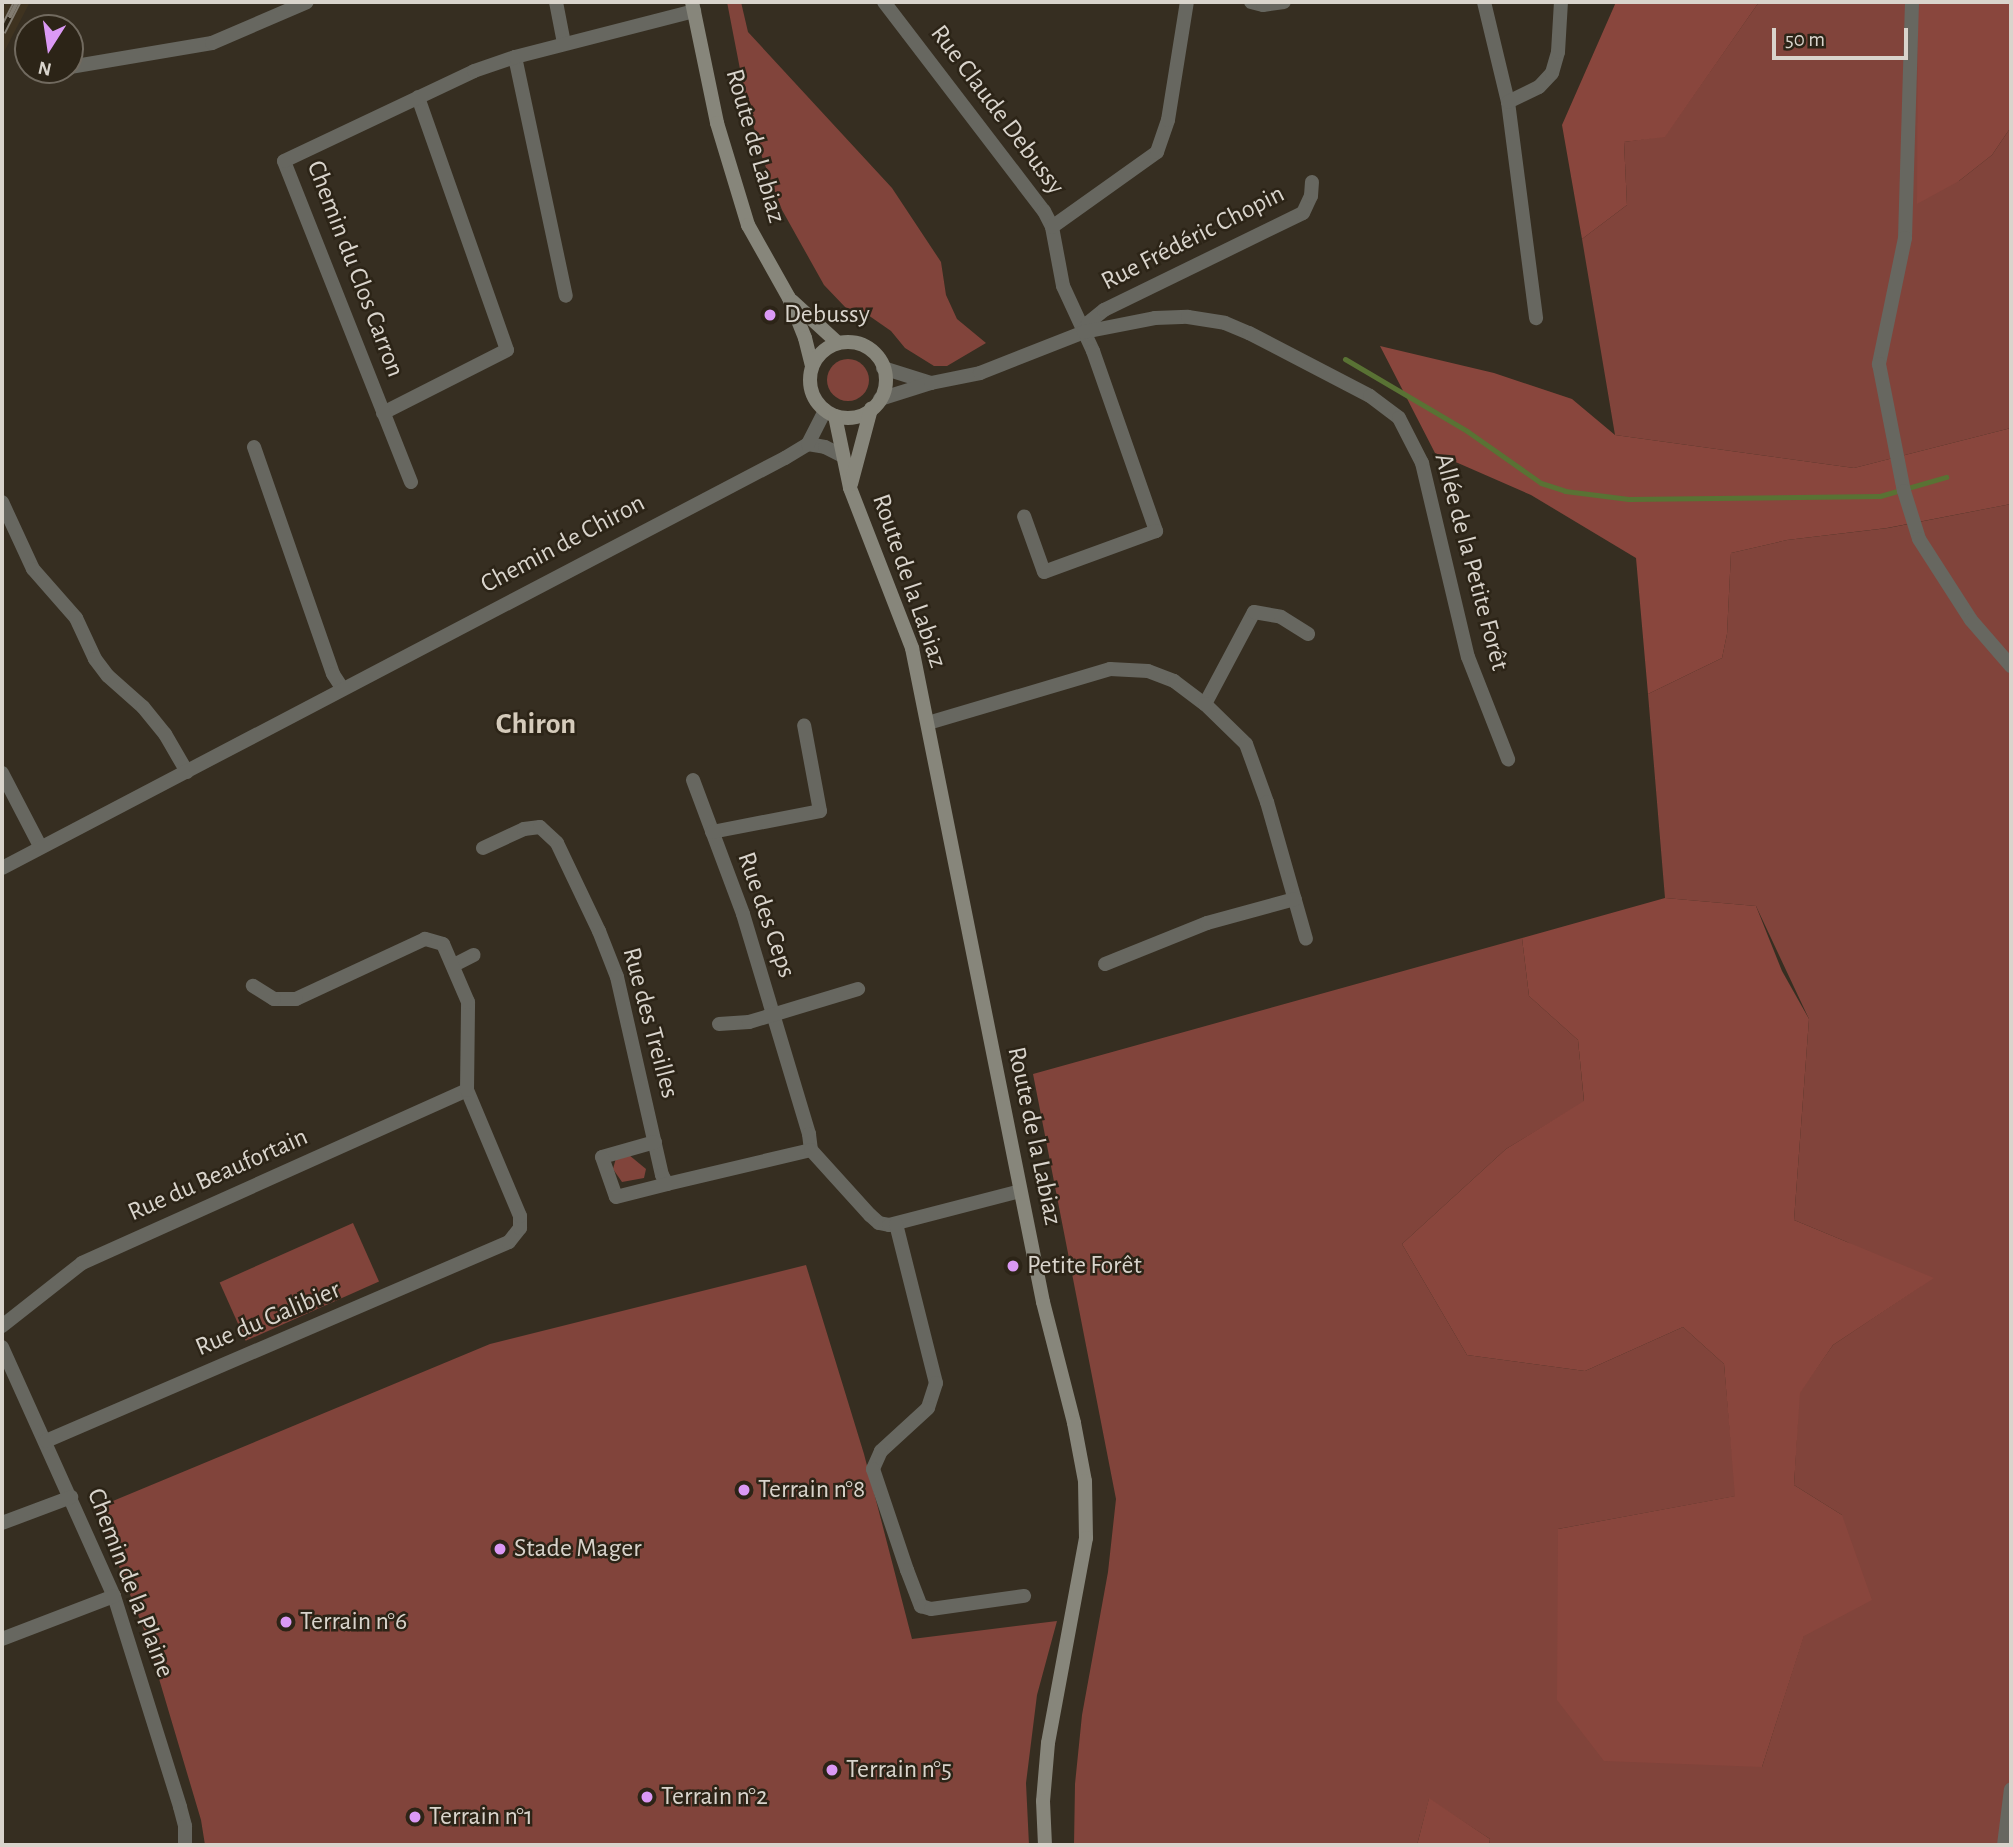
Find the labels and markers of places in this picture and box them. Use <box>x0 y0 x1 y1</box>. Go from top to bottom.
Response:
place label: Debussy <box>784 299 870 331</box>
marker: Debussy <box>762 307 778 323</box>
place label: Petite Forêt <box>1027 1250 1142 1282</box>
marker: Petite Forêt <box>1005 1258 1021 1274</box>
place label: Terrain n°8 <box>758 1474 865 1506</box>
marker: Terrain n°8 <box>736 1482 752 1498</box>
place label: Stade Mager <box>514 1533 642 1565</box>
marker: Stade Mager <box>492 1541 508 1557</box>
place label: Terrain n°6 <box>300 1606 407 1638</box>
marker: Terrain n°6 <box>278 1614 294 1630</box>
place label: Terrain n°5 <box>846 1754 952 1786</box>
marker: Terrain n°5 <box>824 1762 840 1778</box>
place label: Terrain n°2 <box>661 1781 768 1813</box>
marker: Terrain n°2 <box>639 1789 655 1805</box>
place label: Terrain n°1 <box>429 1801 533 1833</box>
marker: Terrain n°1 <box>407 1809 423 1825</box>

